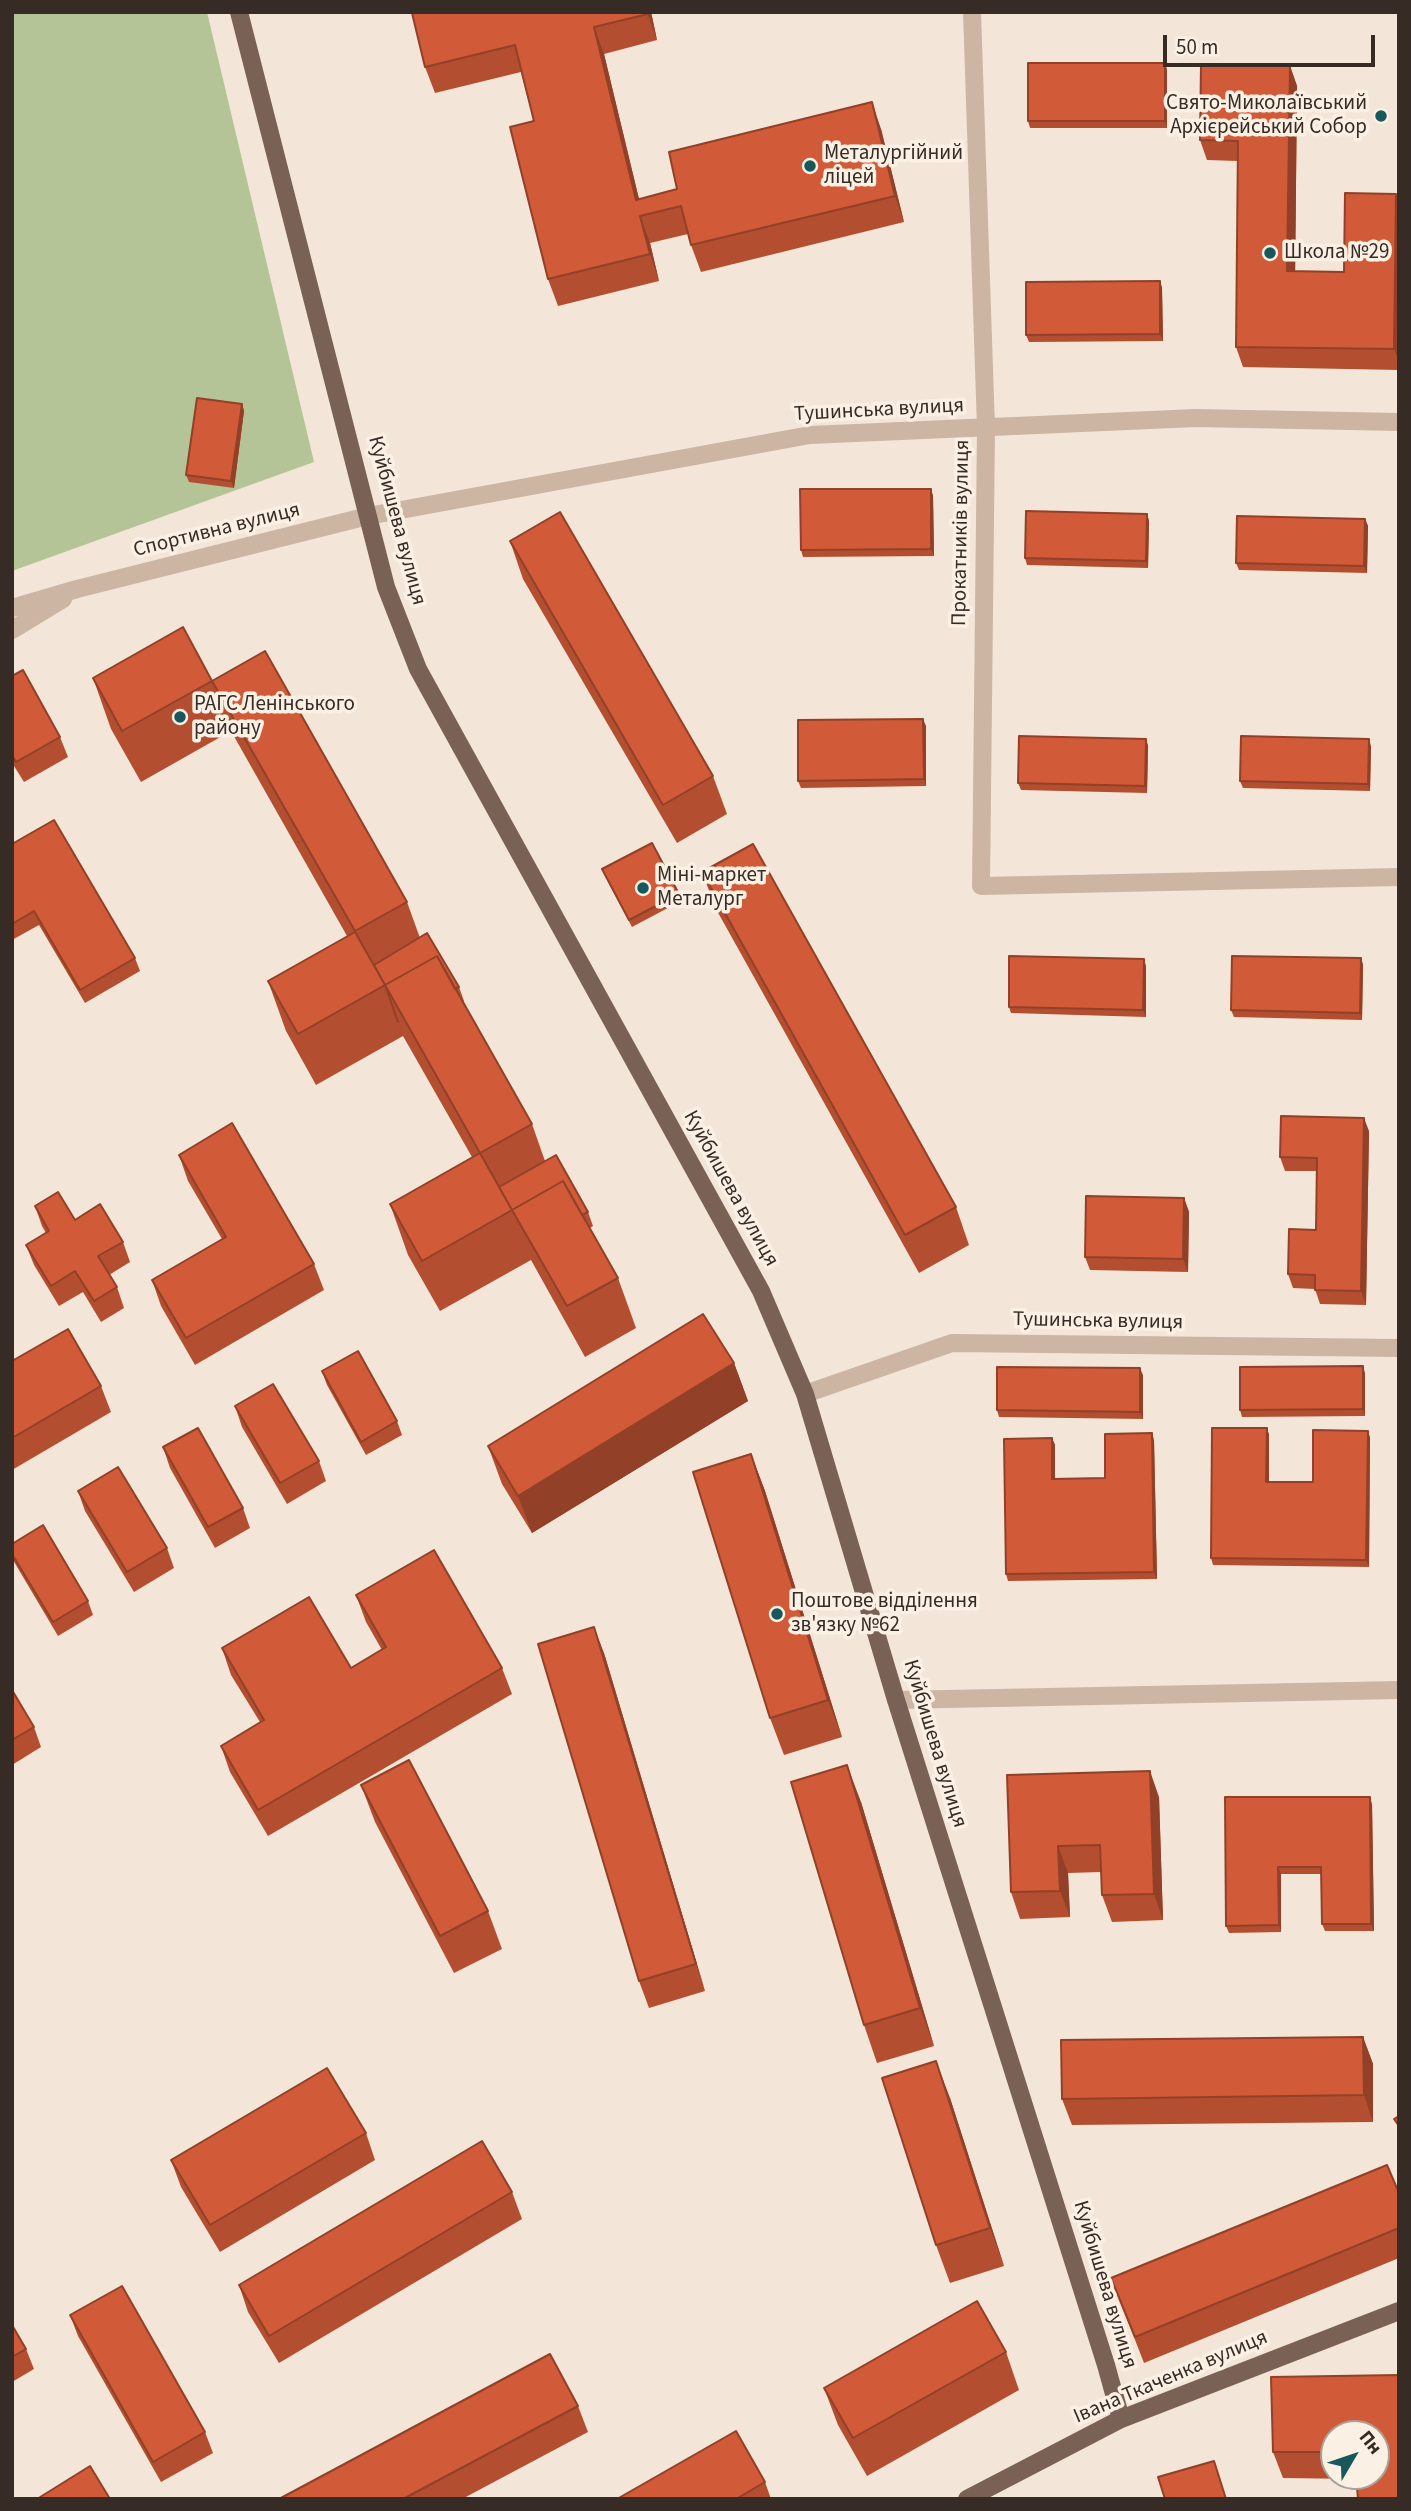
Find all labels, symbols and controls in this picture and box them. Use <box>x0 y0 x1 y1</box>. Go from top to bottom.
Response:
scale bar <box>1166 21 1378 65</box>
text: 50 m <box>1176 32 1218 62</box>
place label: Свято-Миколаївський Архієрейський Собор <box>1166 91 1367 141</box>
marker: Свято-Миколаївський Архієрейський Собор <box>1373 108 1389 124</box>
place label: Металургійний ліцей <box>824 141 963 191</box>
marker: Металургійний ліцей <box>802 158 818 174</box>
place label: Школа №29 <box>1284 240 1389 266</box>
marker: Школа №29 <box>1262 245 1278 261</box>
street label: Тушинська вулиця <box>793 394 965 428</box>
street label: Куйбишева вулиця <box>361 434 431 608</box>
street label: Прокатників вулиця <box>948 439 976 627</box>
street label: Спортивна вулиця <box>131 498 303 564</box>
place label: РАГС Ленінського району <box>194 692 355 742</box>
marker: РАГС Ленінського району <box>172 709 188 725</box>
place label: Міні-маркет Металург <box>657 863 766 913</box>
marker: Міні-маркет Металург <box>635 880 651 896</box>
street label: Куйбишева вулиця <box>677 1107 783 1271</box>
street label: Тушинська вулиця <box>1013 1308 1183 1336</box>
place label: Поштове відділення зв'язку №62 <box>791 1589 978 1639</box>
marker: Поштове відділення зв'язку №62 <box>769 1606 785 1622</box>
street label: Куйбишева вулиця <box>896 1657 972 1831</box>
street label: Куйбишева вулиця <box>1066 2198 1142 2372</box>
street label: Івана Ткаченка вулиця <box>1070 2326 1272 2430</box>
north arrow <box>1320 2420 1390 2490</box>
text: Пн <box>1352 2425 1388 2460</box>

